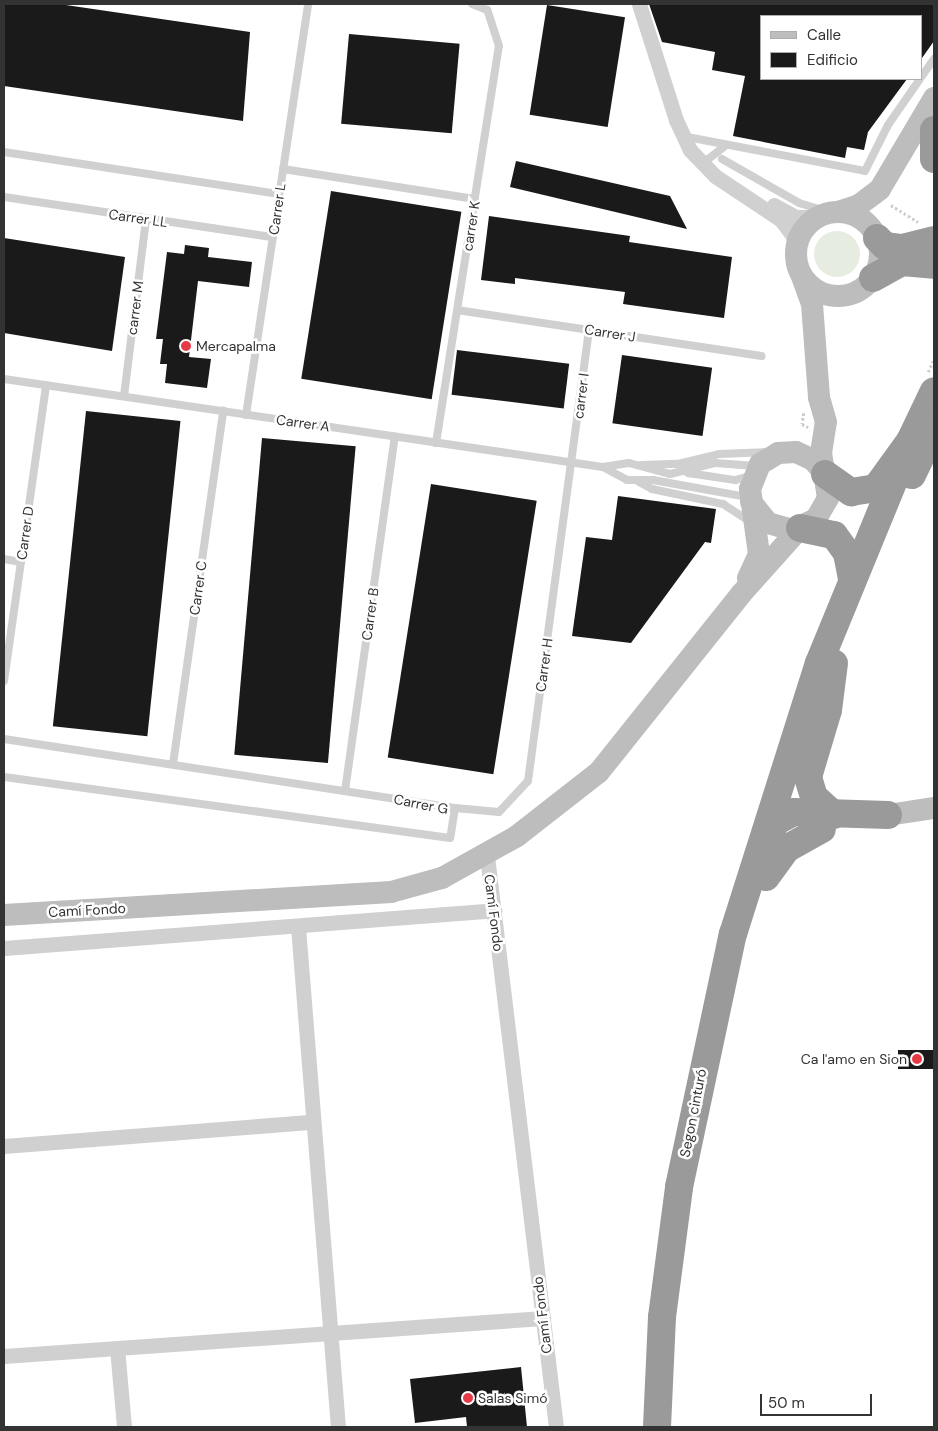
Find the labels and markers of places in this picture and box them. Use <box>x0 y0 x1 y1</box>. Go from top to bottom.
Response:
place label: Mercapalma <box>196 338 276 354</box>
marker: Mercapalma <box>180 340 192 352</box>
place label: Ca l'amo en Sion <box>801 1051 907 1067</box>
marker: Ca l'amo en Sion <box>911 1053 923 1065</box>
place label: Salas Simó <box>478 1390 547 1406</box>
marker: Salas Simó <box>462 1392 474 1404</box>

